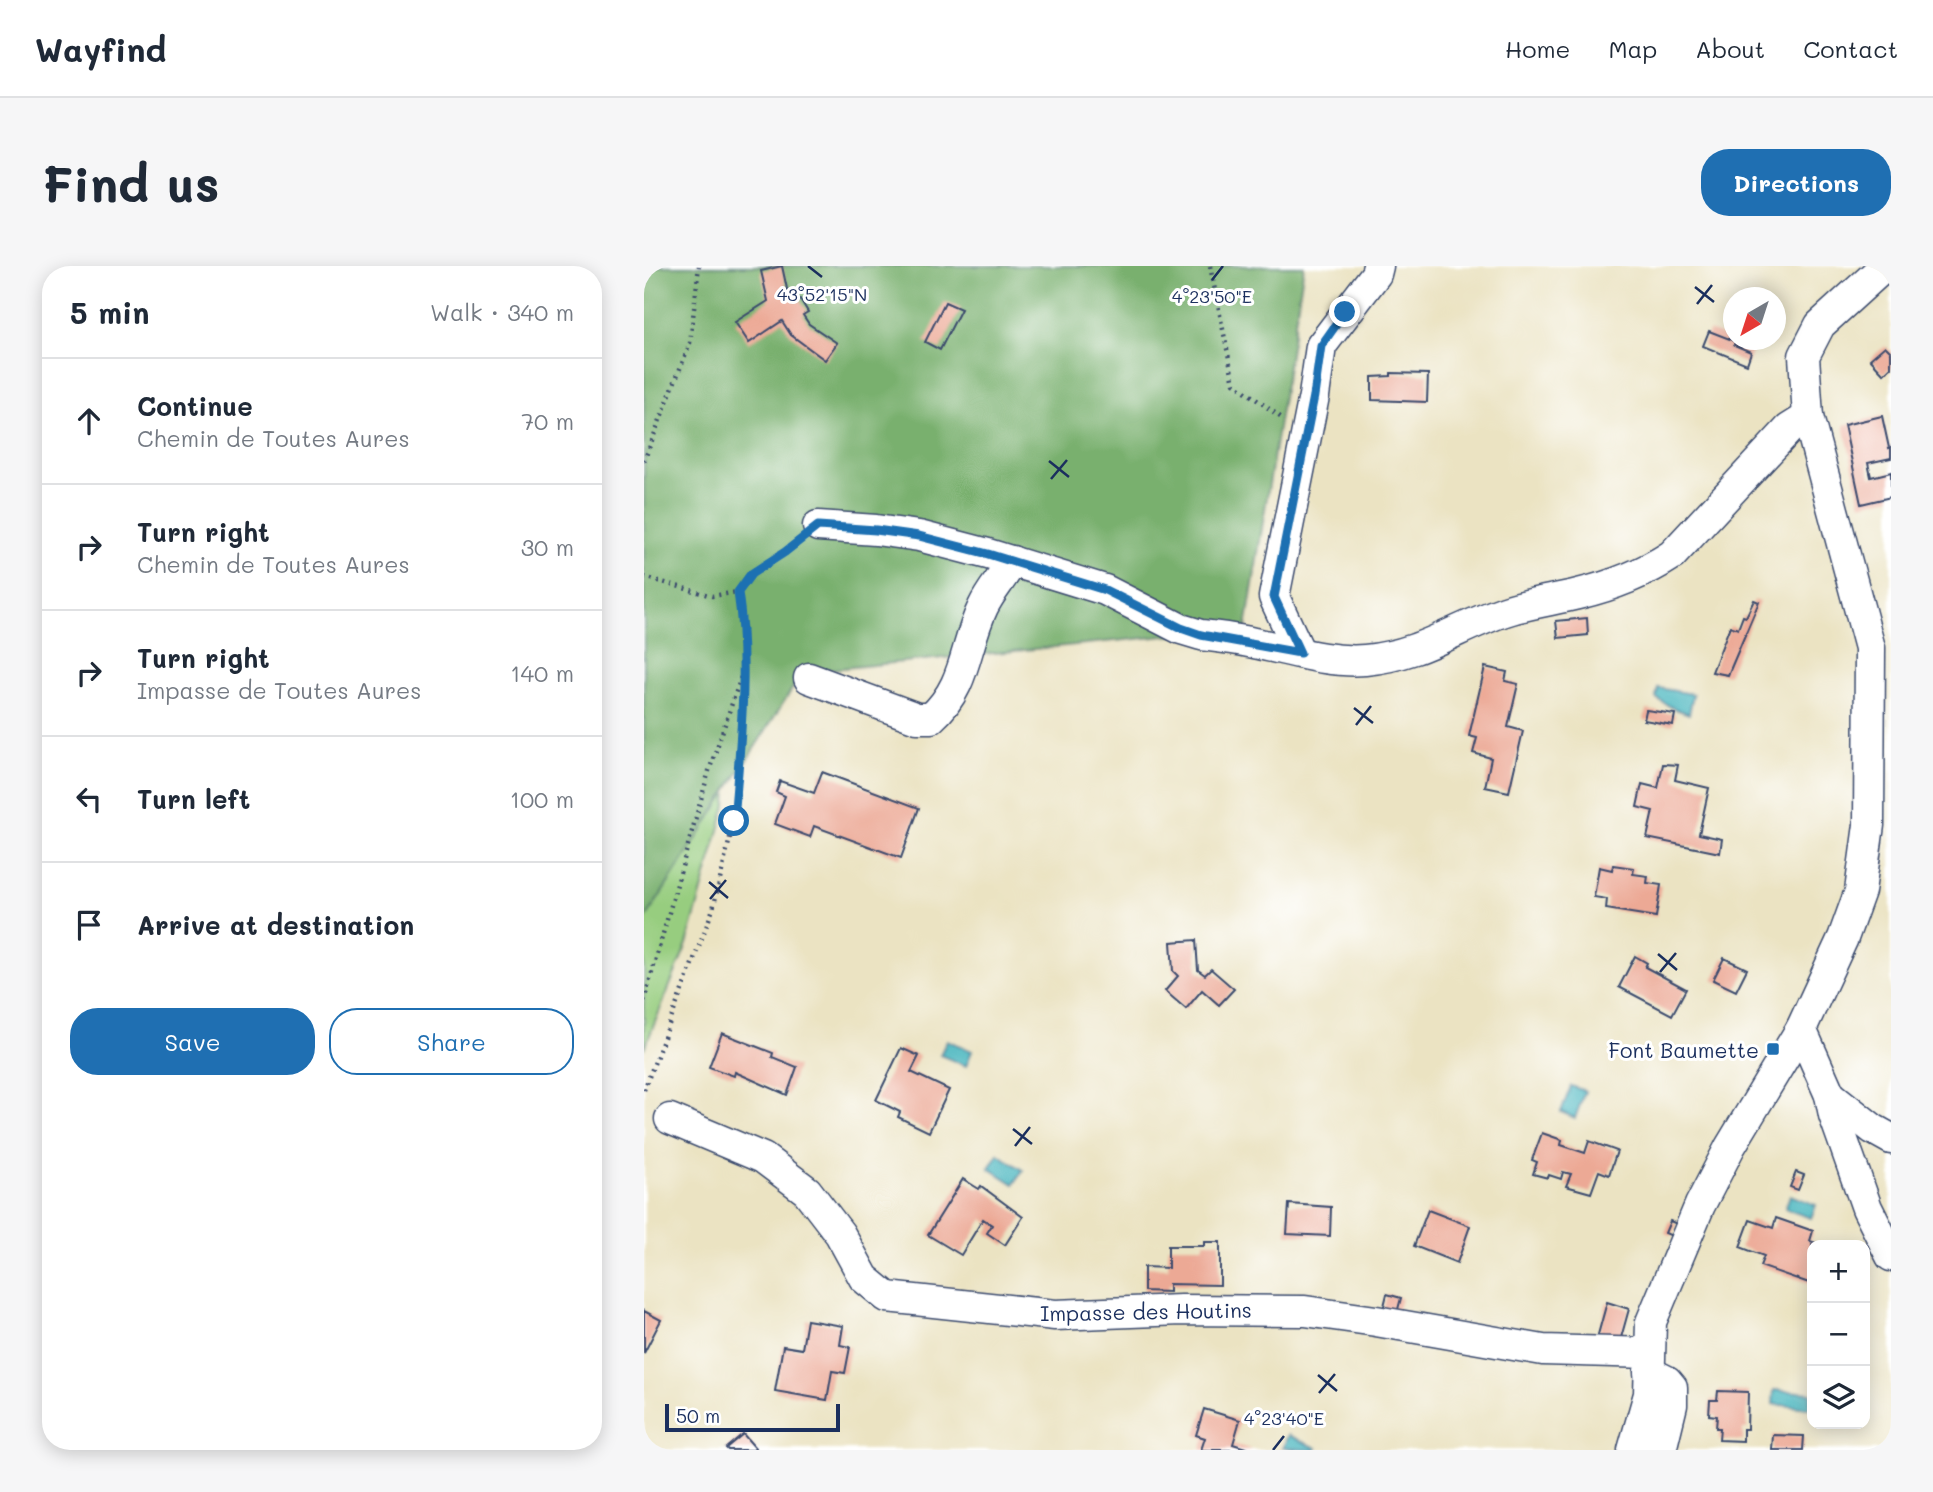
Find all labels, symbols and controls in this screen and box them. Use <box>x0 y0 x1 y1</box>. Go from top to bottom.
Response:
text: Wayfind <box>35 27 166 70</box>
text: Home <box>1505 33 1570 64</box>
text: Map <box>1608 33 1657 64</box>
text: About <box>1695 33 1765 64</box>
text: Contact <box>1803 33 1898 64</box>
button: Directions <box>1701 149 1891 216</box>
text: Find us <box>42 151 220 214</box>
text: 43°52'15"N <box>777 282 867 306</box>
text: 4°23'50"E <box>1172 284 1252 308</box>
north arrow <box>1723 287 1786 350</box>
text: 5 min <box>70 292 150 332</box>
route end <box>1329 296 1360 327</box>
text: Walk · 340 m <box>430 297 574 327</box>
text: Continue <box>137 389 253 423</box>
icon: ahead <box>70 402 108 440</box>
text: 70 m <box>521 406 574 436</box>
text: Chemin de Toutes Aures <box>137 423 410 453</box>
text: Turn right <box>137 515 270 549</box>
icon: right <box>70 528 108 566</box>
text: 30 m <box>521 532 574 562</box>
text: Chemin de Toutes Aures <box>137 549 410 579</box>
text: Turn right <box>137 641 270 675</box>
icon: right <box>70 654 108 692</box>
text: 140 m <box>510 658 574 688</box>
text: Impasse de Toutes Aures <box>137 675 421 705</box>
icon: left <box>70 780 108 818</box>
text: Turn left <box>137 782 250 816</box>
text: 100 m <box>510 784 574 814</box>
route start <box>718 805 749 836</box>
icon: arrive <box>70 906 108 944</box>
text: Arrive at destination <box>137 908 414 942</box>
button: Save <box>70 1008 315 1075</box>
button: Share <box>329 1008 574 1075</box>
place label: Font Baumette <box>1608 1036 1759 1063</box>
marker: Font Baumette <box>1765 1041 1781 1057</box>
map controls <box>1807 1240 1870 1429</box>
button: + <box>1807 1240 1870 1303</box>
street label: Impasse des Houtins <box>1040 1296 1252 1326</box>
button: − <box>1807 1303 1870 1366</box>
button: layers <box>1807 1366 1870 1429</box>
scale bar <box>665 1401 840 1433</box>
text: 50 m <box>676 1403 720 1428</box>
text: 4°23'40"E <box>1244 1406 1324 1430</box>

